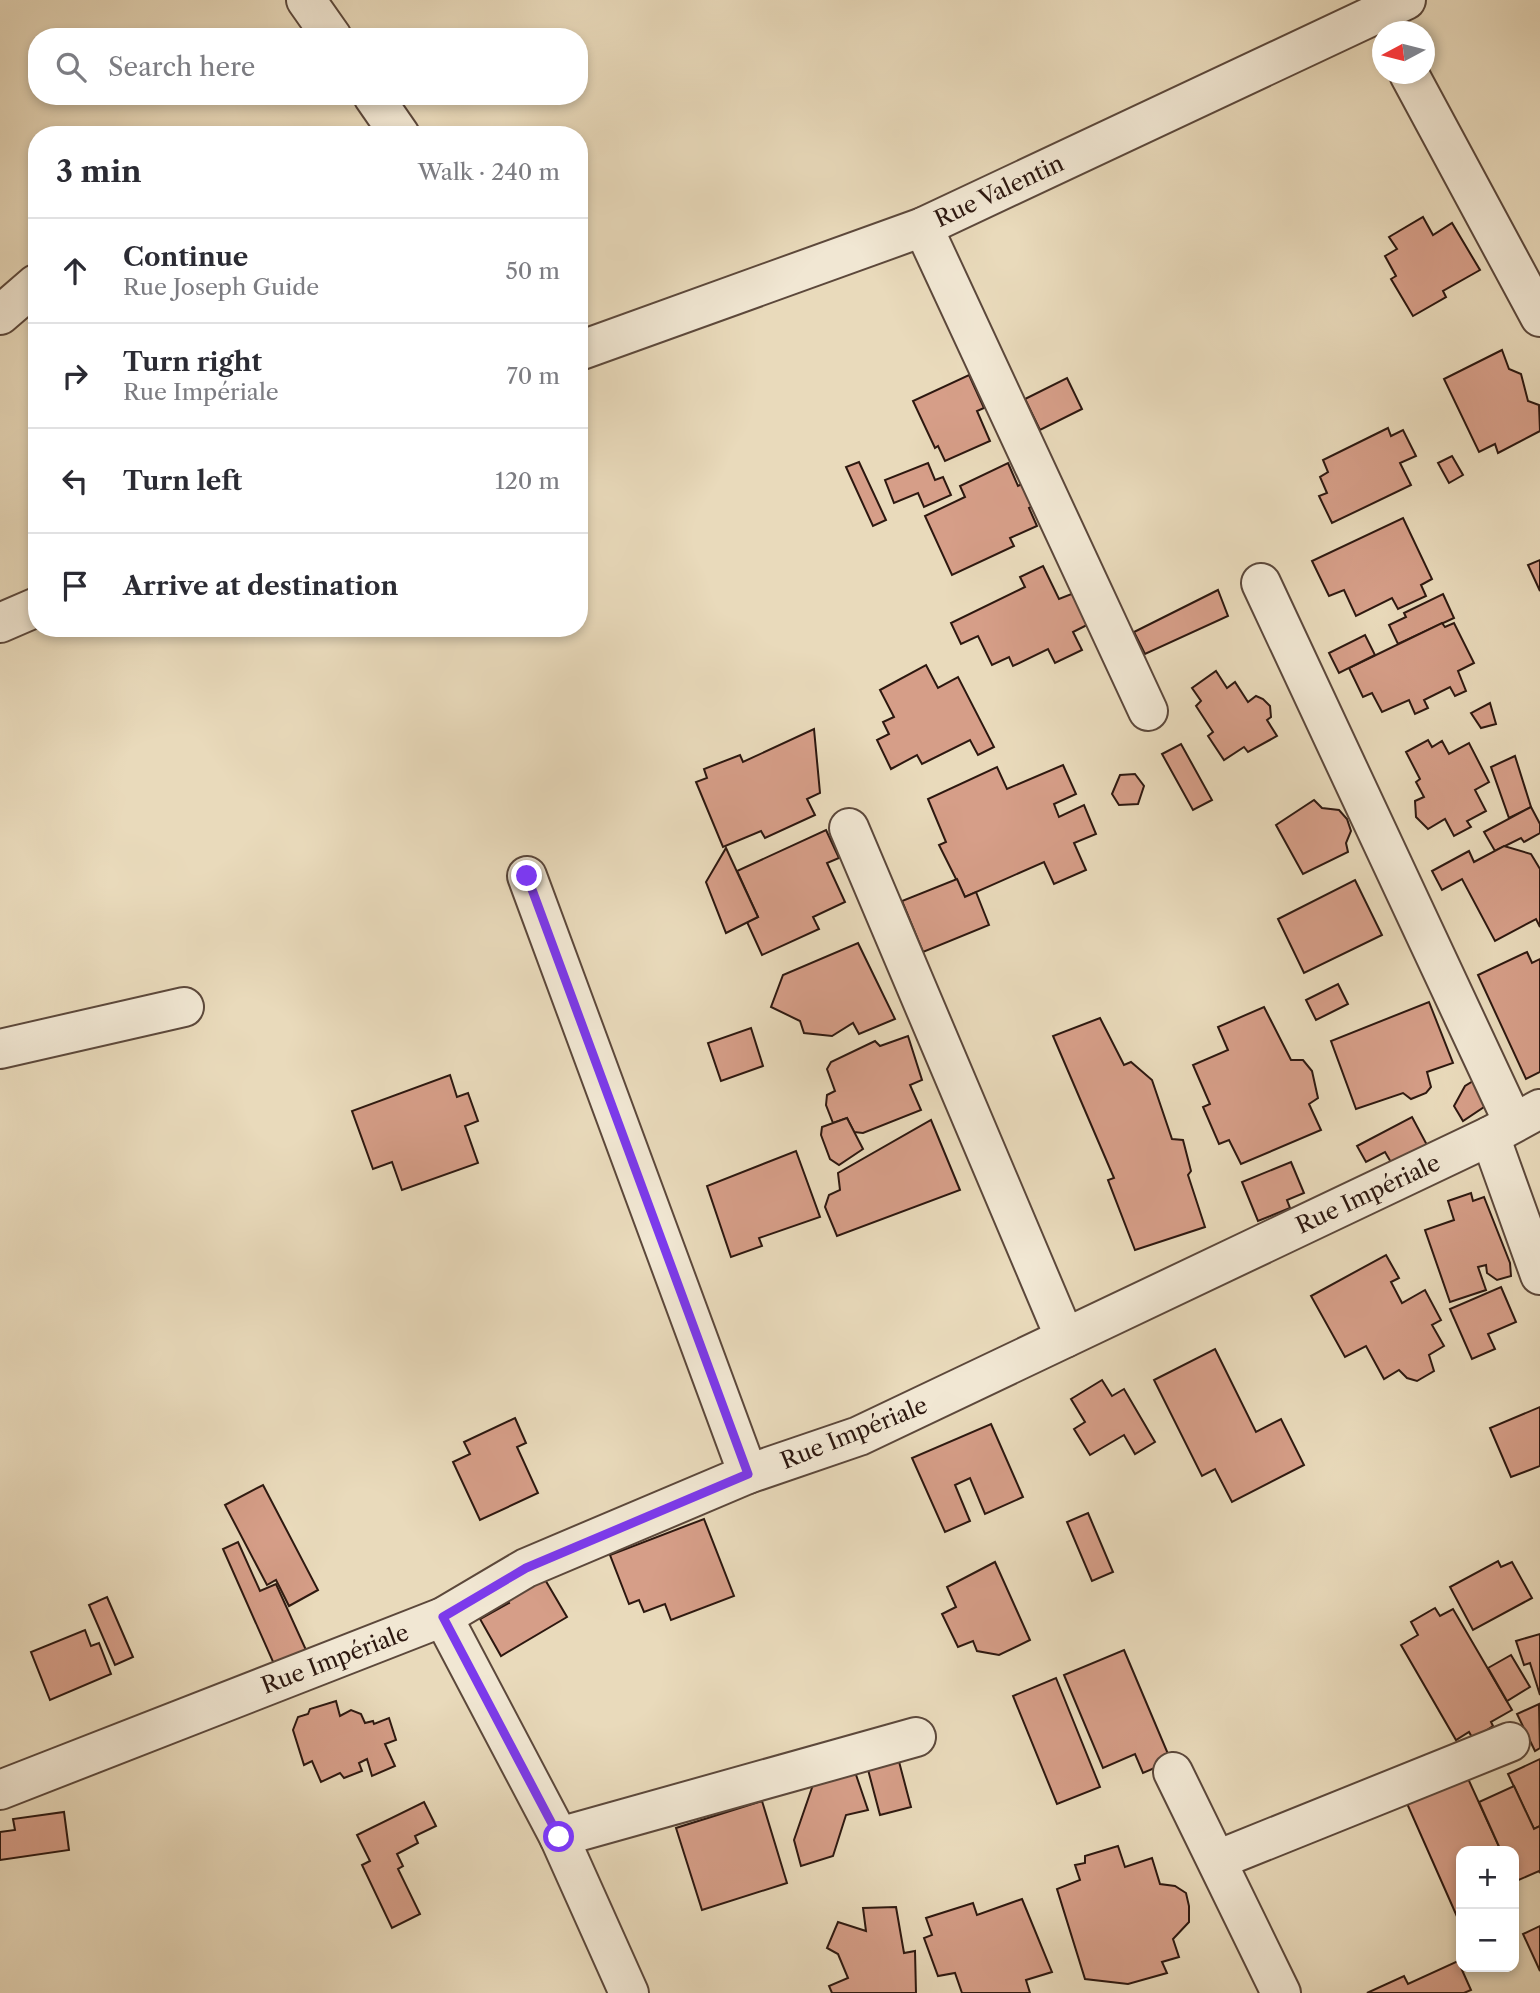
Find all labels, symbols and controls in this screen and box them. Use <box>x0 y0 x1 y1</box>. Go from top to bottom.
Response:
north arrow <box>1372 21 1435 84</box>
search box <box>28 28 588 105</box>
icon: search <box>52 48 90 86</box>
text: Search here <box>108 51 255 83</box>
street label: Rue Valentin <box>930 149 1068 233</box>
text: 3 min <box>56 153 142 190</box>
text: Walk · 240 m <box>418 158 560 186</box>
text: Continue <box>123 241 248 273</box>
icon: ahead <box>56 252 94 290</box>
text: 50 m <box>505 257 560 285</box>
text: Rue Joseph Guide <box>123 273 319 301</box>
text: Turn right <box>123 346 262 378</box>
icon: right <box>56 357 94 395</box>
text: 70 m <box>507 362 560 390</box>
text: Rue Impériale <box>123 378 279 406</box>
icon: left <box>56 462 94 500</box>
text: Turn left <box>123 465 242 497</box>
text: 120 m <box>495 467 560 495</box>
icon: arrive <box>56 567 94 605</box>
text: Arrive at destination <box>123 570 398 602</box>
route end <box>511 860 542 891</box>
street label: Rue Impériale <box>1292 1148 1444 1240</box>
street label: Rue Impériale <box>777 1391 931 1475</box>
street label: Rue Impériale <box>257 1618 413 1700</box>
route start <box>543 1821 574 1852</box>
map controls <box>1456 1846 1519 1972</box>
button: + <box>1456 1846 1519 1909</box>
button: − <box>1456 1909 1519 1972</box>

